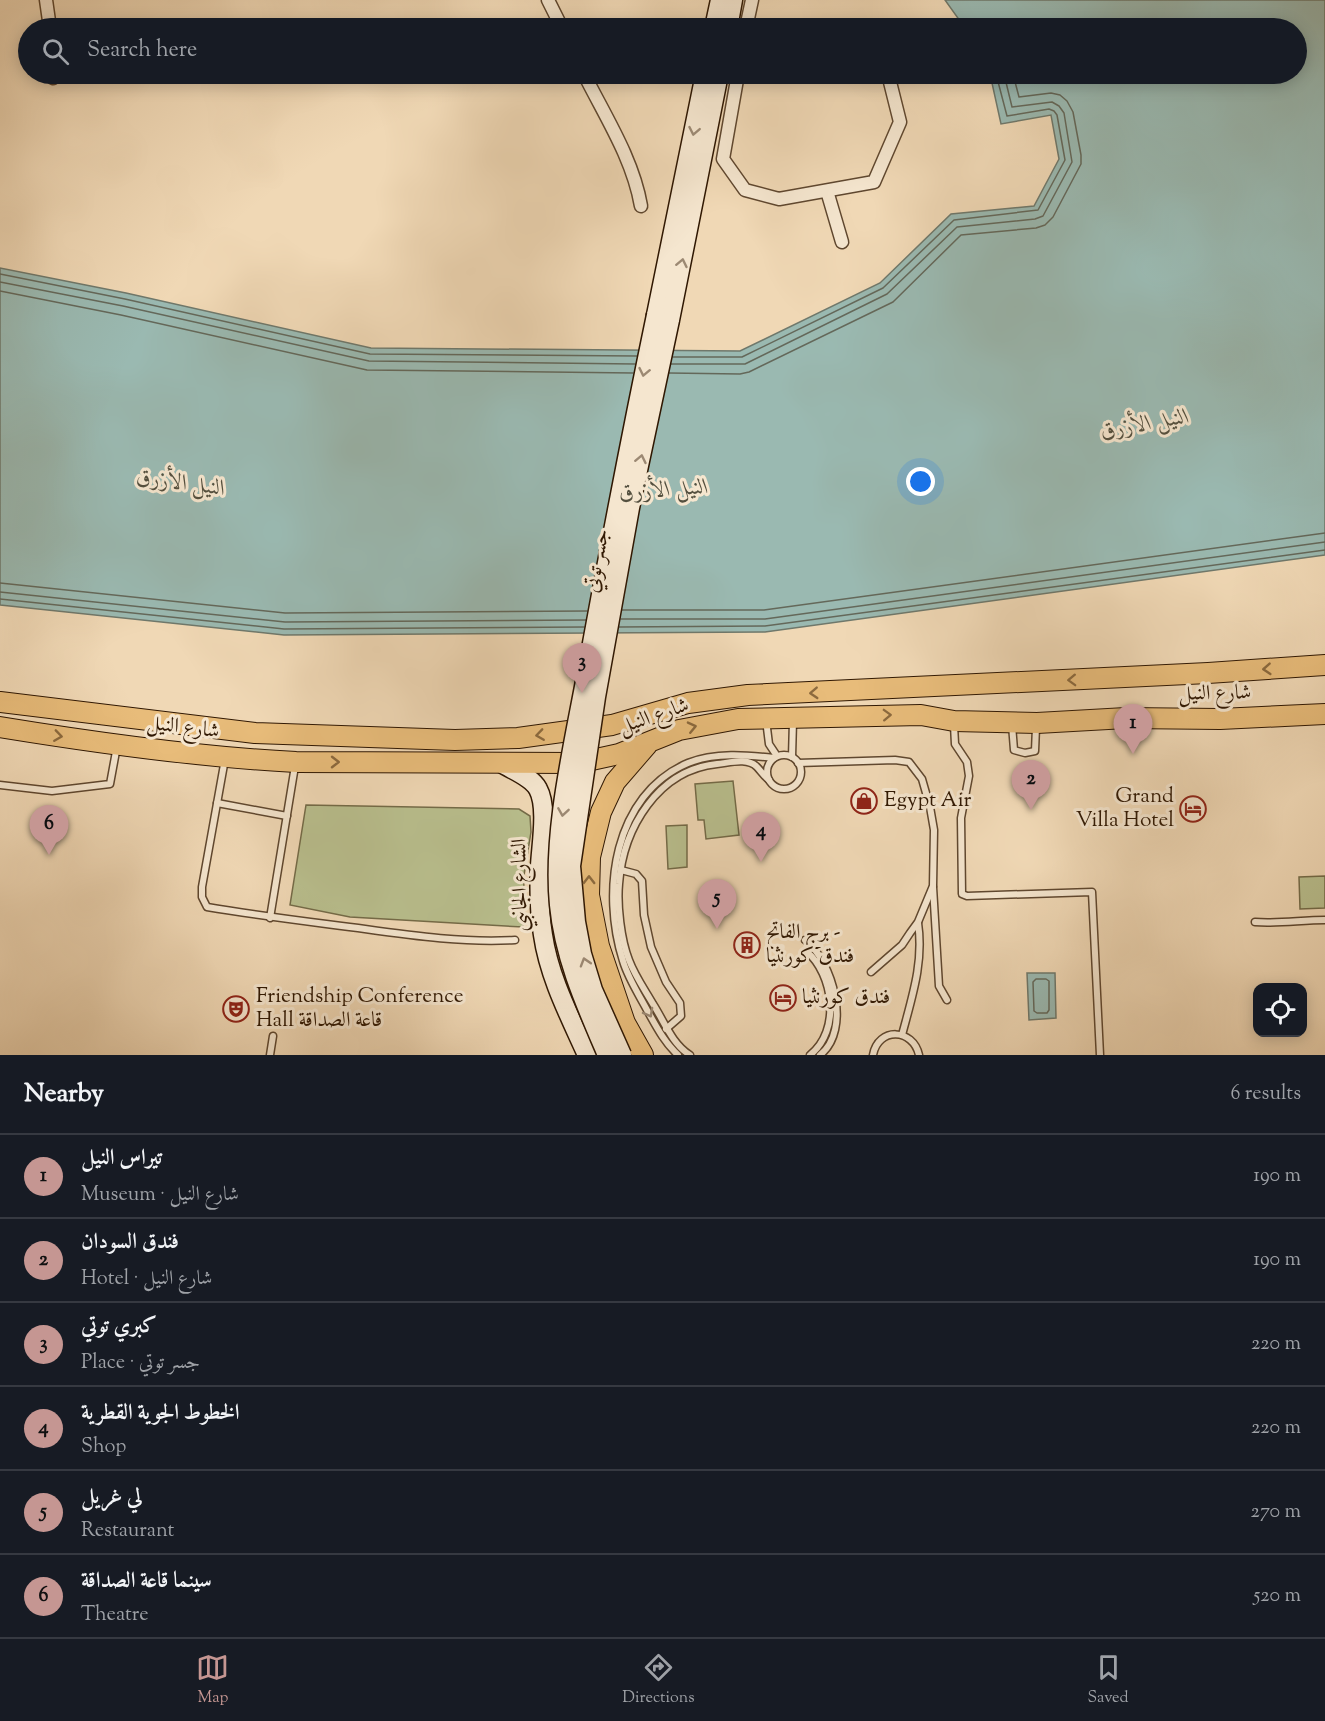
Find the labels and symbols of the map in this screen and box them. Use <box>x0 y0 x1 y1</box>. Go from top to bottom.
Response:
one-way arrow <box>688 126 701 136</box>
one-way arrow <box>675 258 688 268</box>
one-way arrow <box>638 367 651 377</box>
water label: النيل الأزرق <box>1098 399 1192 449</box>
one-way arrow <box>634 454 647 464</box>
water label: النيل الأزرق <box>134 460 228 506</box>
your location <box>906 467 935 496</box>
water label: النيل الأزرق <box>618 470 710 510</box>
street label: جسر توتي <box>578 527 618 595</box>
pin: 3 <box>562 644 602 693</box>
one-way arrow <box>1262 662 1271 675</box>
one-way arrow <box>1067 673 1076 686</box>
street label: شارع النيل <box>1178 678 1252 711</box>
one-way arrow <box>810 686 819 699</box>
street label: شارع النيل <box>615 691 694 744</box>
pin: 1 <box>1114 704 1152 754</box>
street label: شارع النيل <box>145 709 221 748</box>
one-way arrow <box>882 709 891 721</box>
one-way arrow <box>687 722 697 735</box>
one-way arrow <box>535 728 544 740</box>
one-way arrow <box>53 729 62 741</box>
one-way arrow <box>331 756 340 768</box>
pin: 2 <box>1012 760 1050 810</box>
place label: Grand Villa Hotel <box>1076 782 1174 836</box>
shop icon: Egypt Air <box>849 786 879 816</box>
place label: Egypt Air <box>884 786 972 816</box>
hotel icon: Grand Villa Hotel <box>1178 794 1208 824</box>
pin: 6 <box>29 806 68 855</box>
one-way arrow <box>557 807 570 817</box>
pin: 4 <box>742 812 780 862</box>
street label: الشارع الجانبي <box>505 838 539 932</box>
one-way arrow <box>583 876 595 885</box>
pin: 5 <box>698 880 736 929</box>
place label: برج الفاتح - فندق كورنثيا <box>766 918 854 972</box>
building icon: برج الفاتح - فندق كورنثيا <box>732 930 762 960</box>
one-way arrow <box>580 957 592 968</box>
place label: Friendship Conference Hall قاعة الصداقة <box>256 982 463 1036</box>
hotel icon: فندق كورنثيا <box>768 983 798 1013</box>
place label: فندق كورنثيا <box>802 983 890 1013</box>
theatre icon: Friendship Conference Hall قاعة الصداقة <box>221 994 251 1024</box>
one-way arrow <box>642 1007 653 1017</box>

